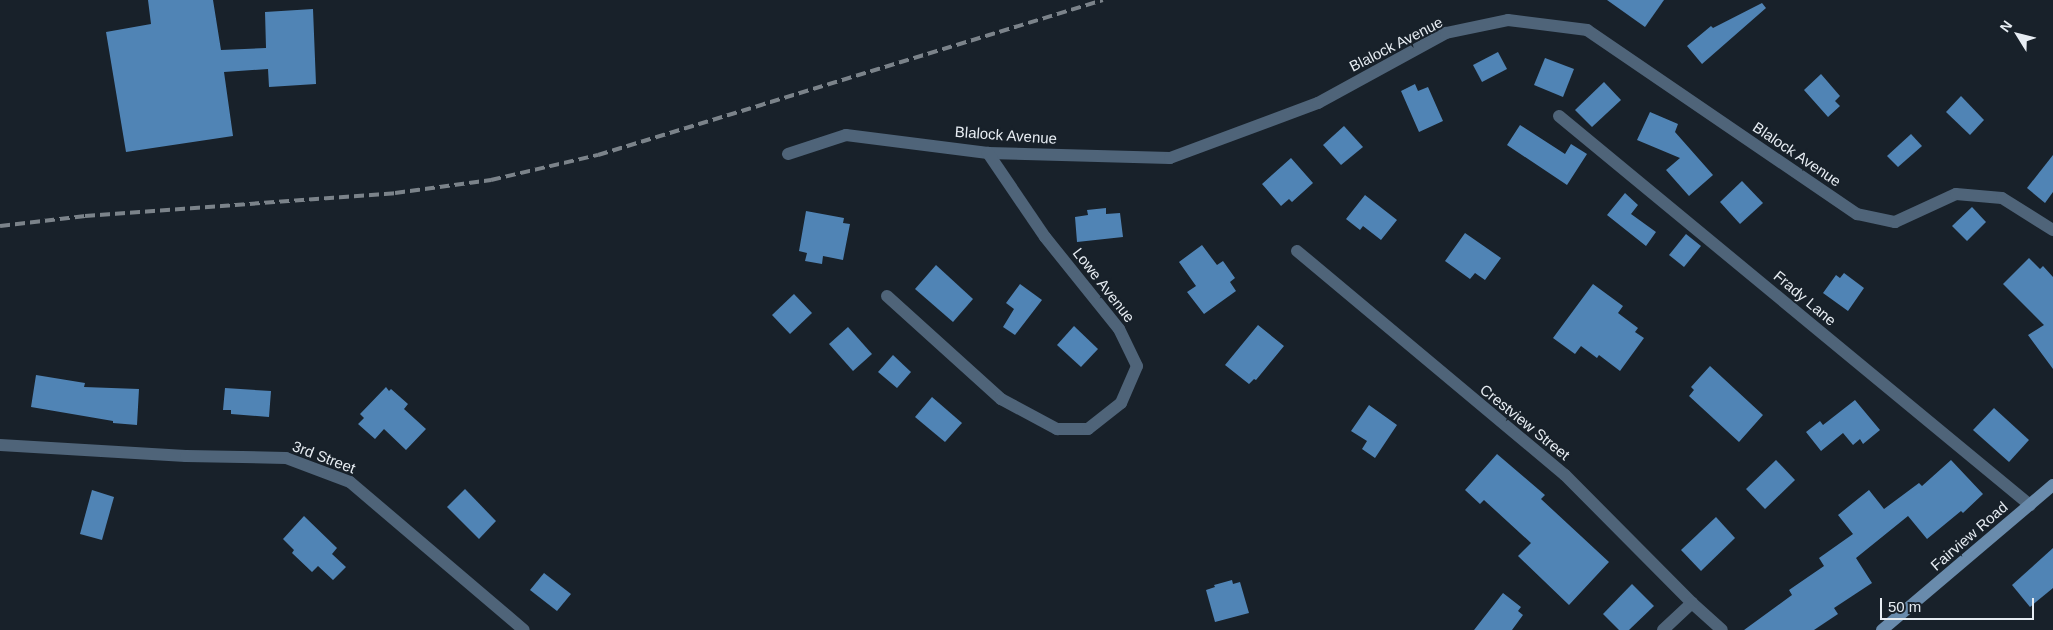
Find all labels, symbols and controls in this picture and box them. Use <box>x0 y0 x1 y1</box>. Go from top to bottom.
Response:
north arrow <box>1993 10 2043 60</box>
street label: Blalock Avenue <box>1346 13 1446 75</box>
text: N <box>1996 17 2015 35</box>
street label: Blalock Avenue <box>1749 118 1845 190</box>
street label: Blalock Avenue <box>954 122 1058 148</box>
street label: Lowe Avenue <box>1069 244 1139 326</box>
street label: Frady Lane <box>1770 267 1840 329</box>
street label: Crestview Street <box>1477 380 1573 464</box>
street label: 3rd Street <box>290 437 358 477</box>
street label: Fairview Road <box>1927 498 2011 574</box>
scale bar <box>1883 588 2037 620</box>
text: 50 m <box>1888 598 1921 615</box>

